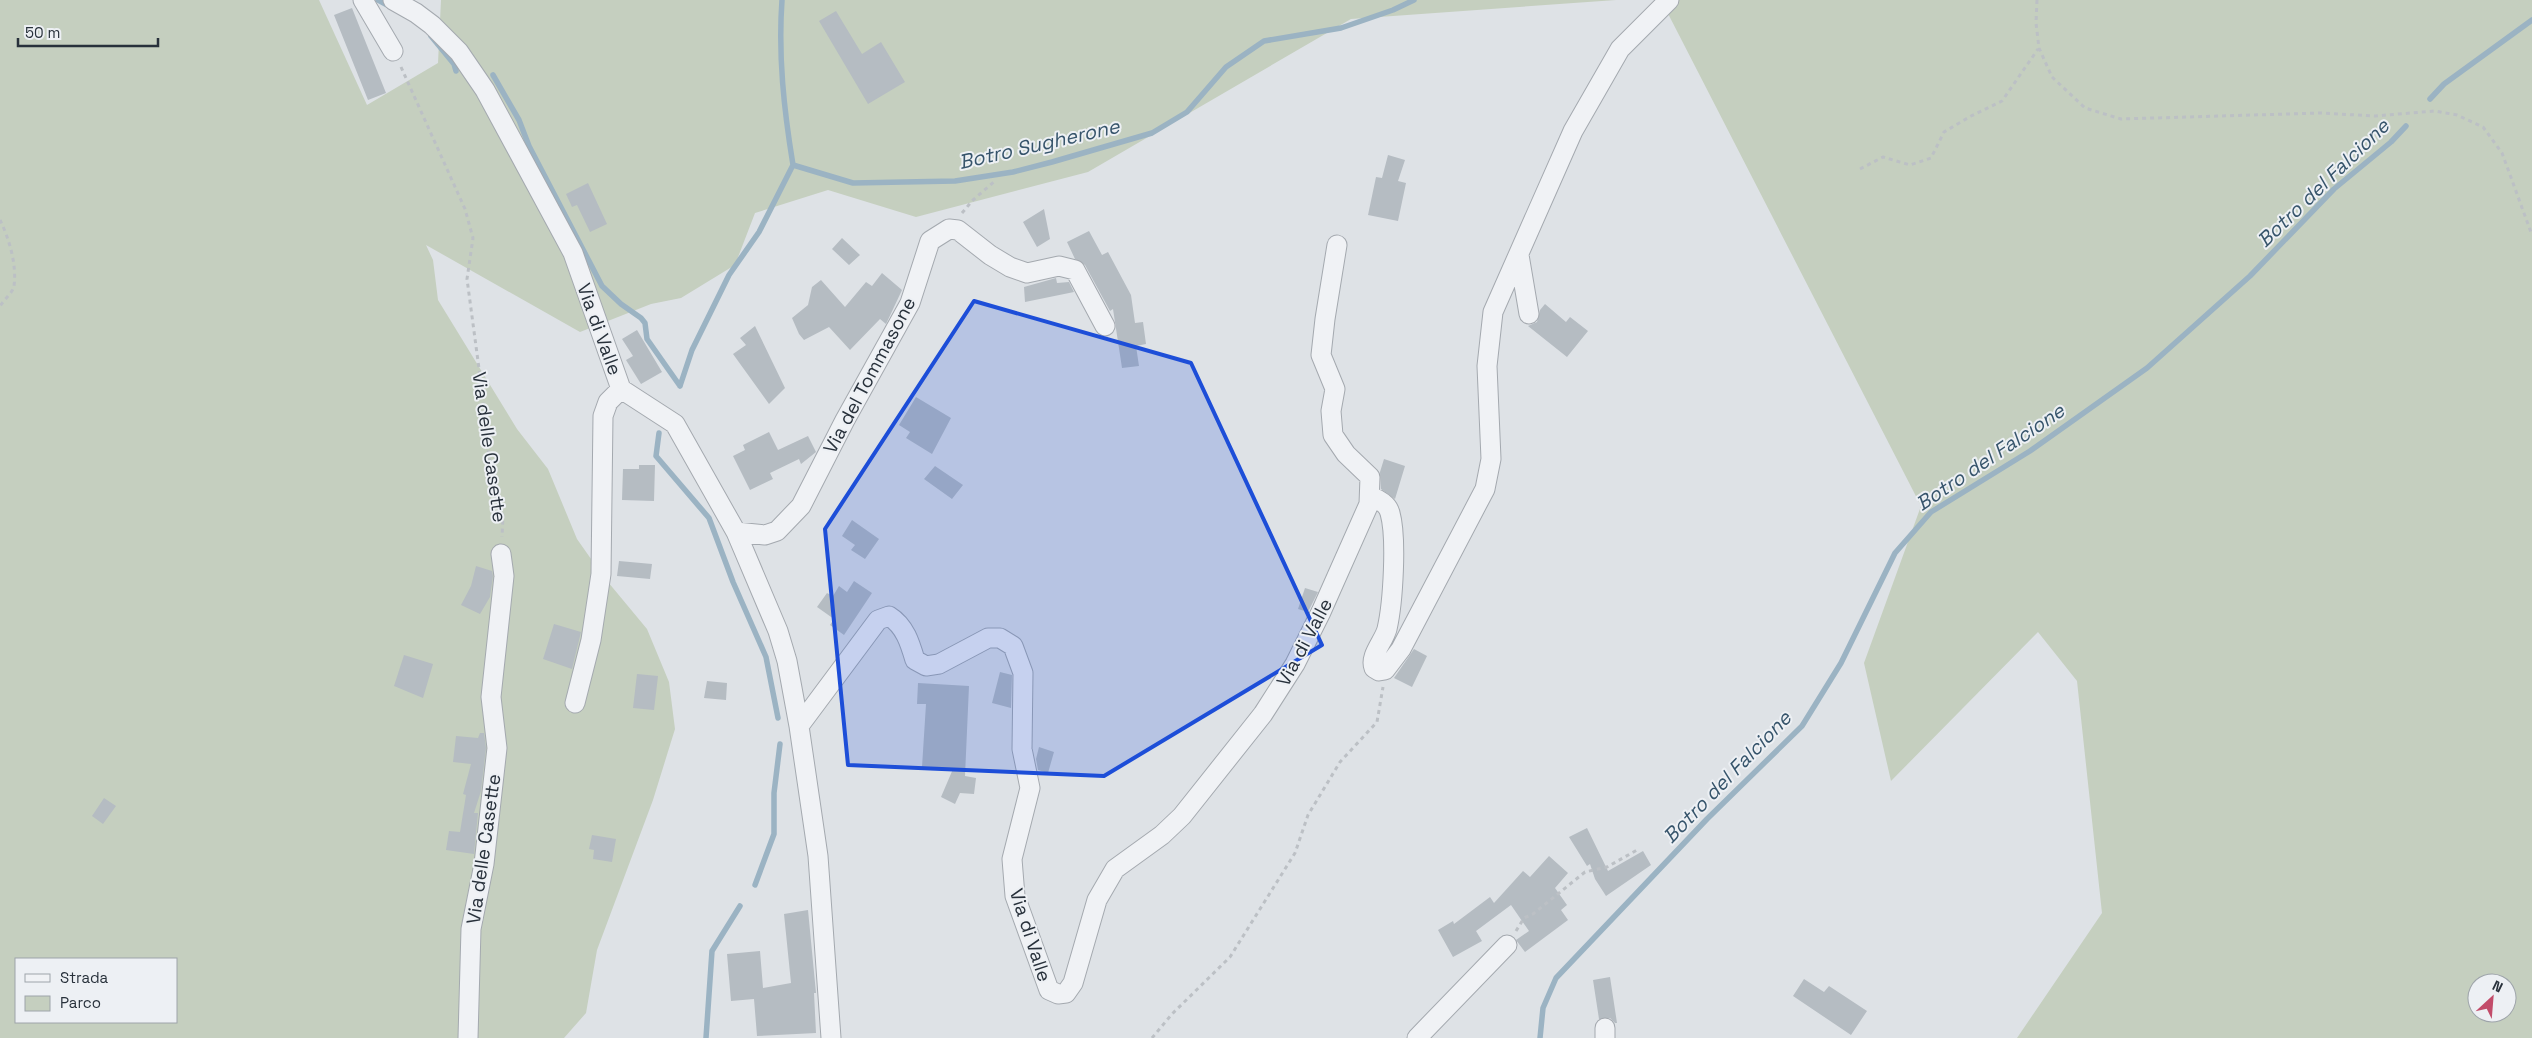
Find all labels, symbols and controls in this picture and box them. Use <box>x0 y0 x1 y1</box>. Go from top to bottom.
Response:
scale bar <box>18 15 158 47</box>
text: 50 m <box>25 23 60 42</box>
water label: Botro del Falcione <box>2251 112 2396 253</box>
water label: Botro Sugherone <box>956 113 1123 175</box>
street label: Via di Valle <box>571 280 628 379</box>
street label: Via del Tommasone <box>818 293 921 458</box>
street label: Via delle Casette <box>467 370 512 524</box>
water label: Botro del Falcione <box>1911 397 2070 516</box>
street label: Via di Valle <box>1271 594 1338 691</box>
water label: Botro del Falcione <box>1657 704 1798 849</box>
street label: Via delle Casette <box>461 772 506 926</box>
street label: Via di Valle <box>1004 885 1057 985</box>
legend <box>15 958 178 1023</box>
text: Strada <box>60 968 109 987</box>
north arrow <box>2467 973 2517 1023</box>
text: N <box>2490 976 2506 996</box>
text: Parco <box>60 993 101 1012</box>

